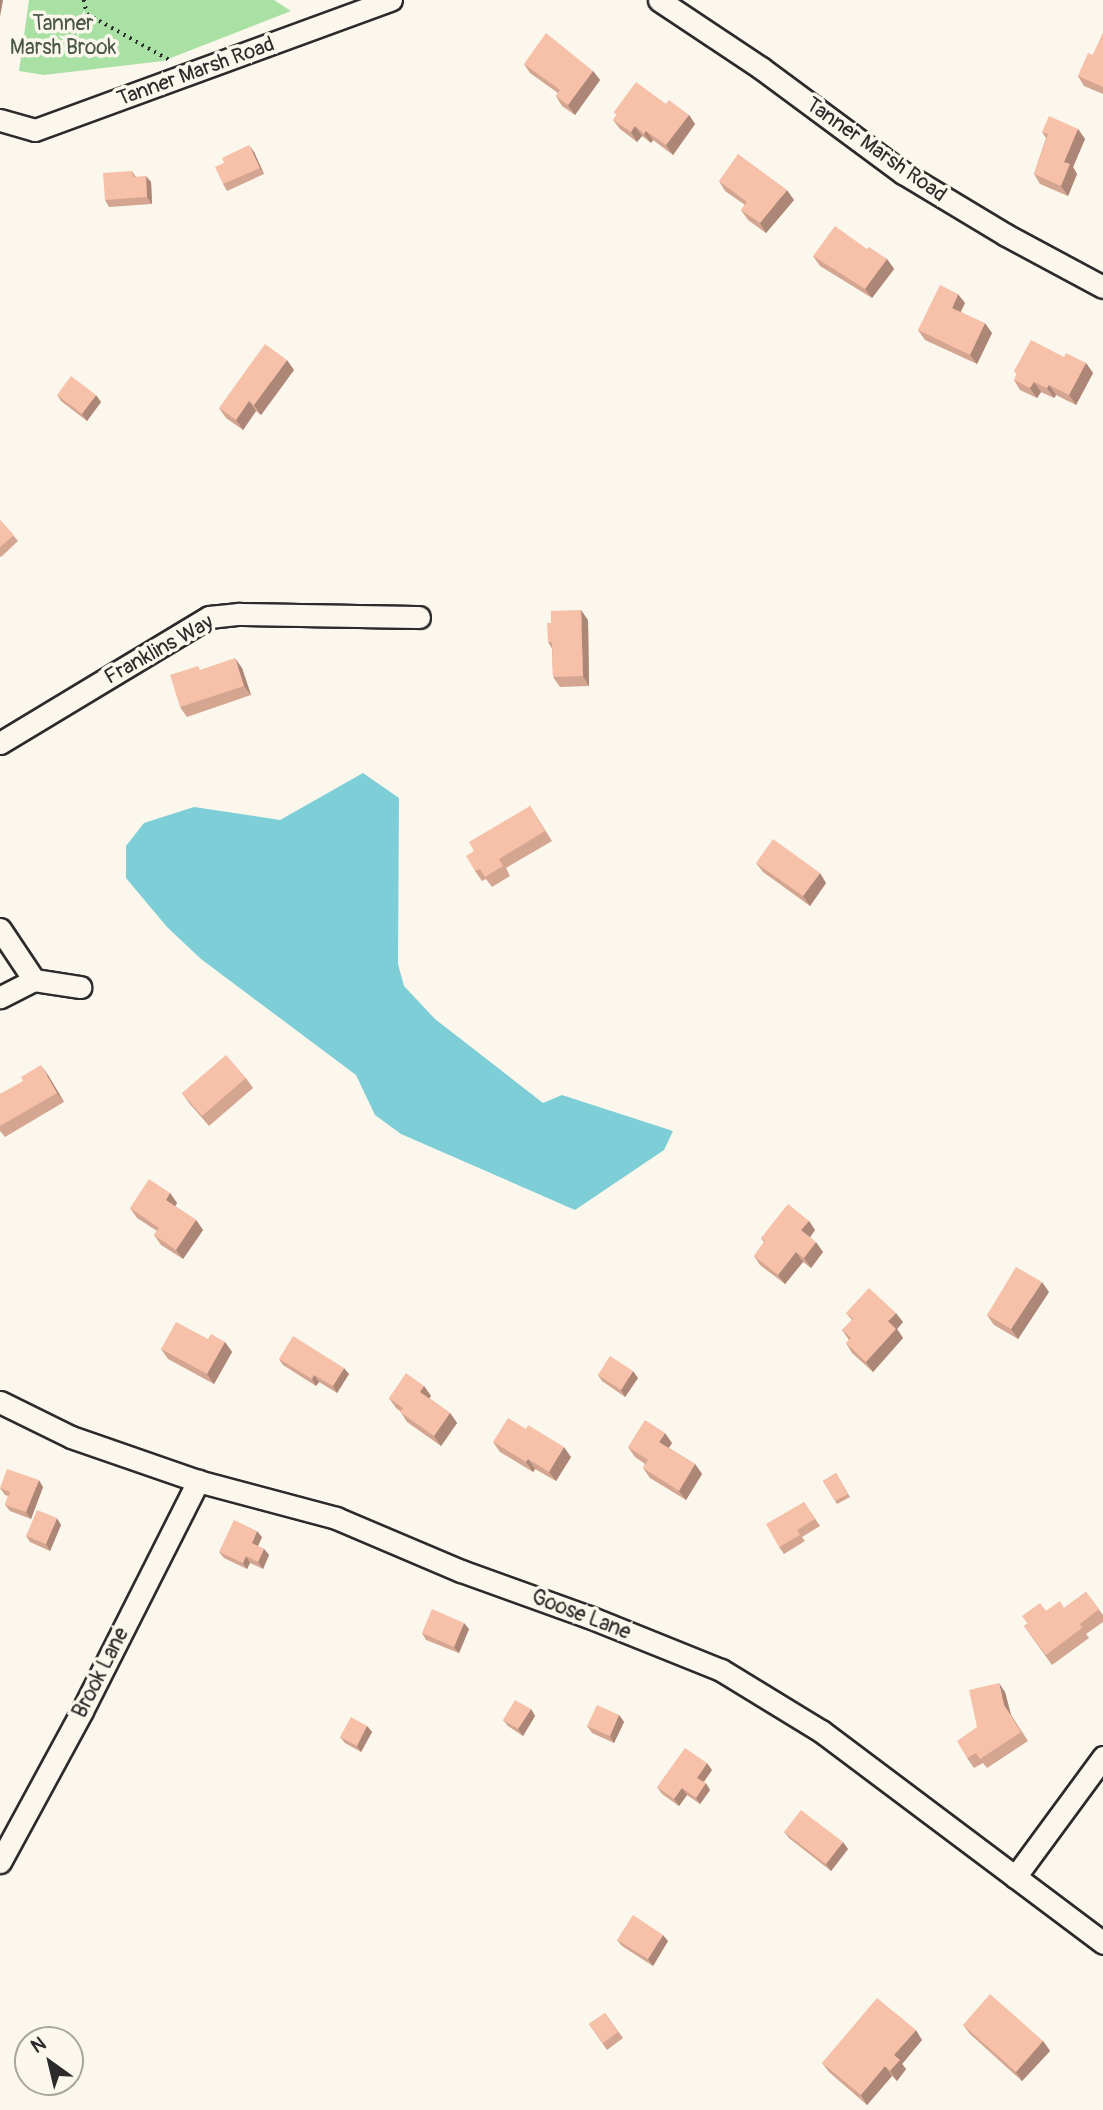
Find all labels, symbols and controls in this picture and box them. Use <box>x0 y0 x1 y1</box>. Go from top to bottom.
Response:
park label: Tanner Marsh Brook <box>10 11 116 61</box>
street label: Tanner Marsh Road <box>114 32 278 112</box>
street label: Tanner Marsh Road <box>801 92 951 208</box>
street label: Franklins Way <box>100 610 218 690</box>
street label: Goose Lane <box>528 1585 634 1645</box>
street label: Brook Lane <box>68 1624 134 1722</box>
north arrow <box>14 2026 84 2096</box>
text: N <box>26 2032 50 2059</box>

